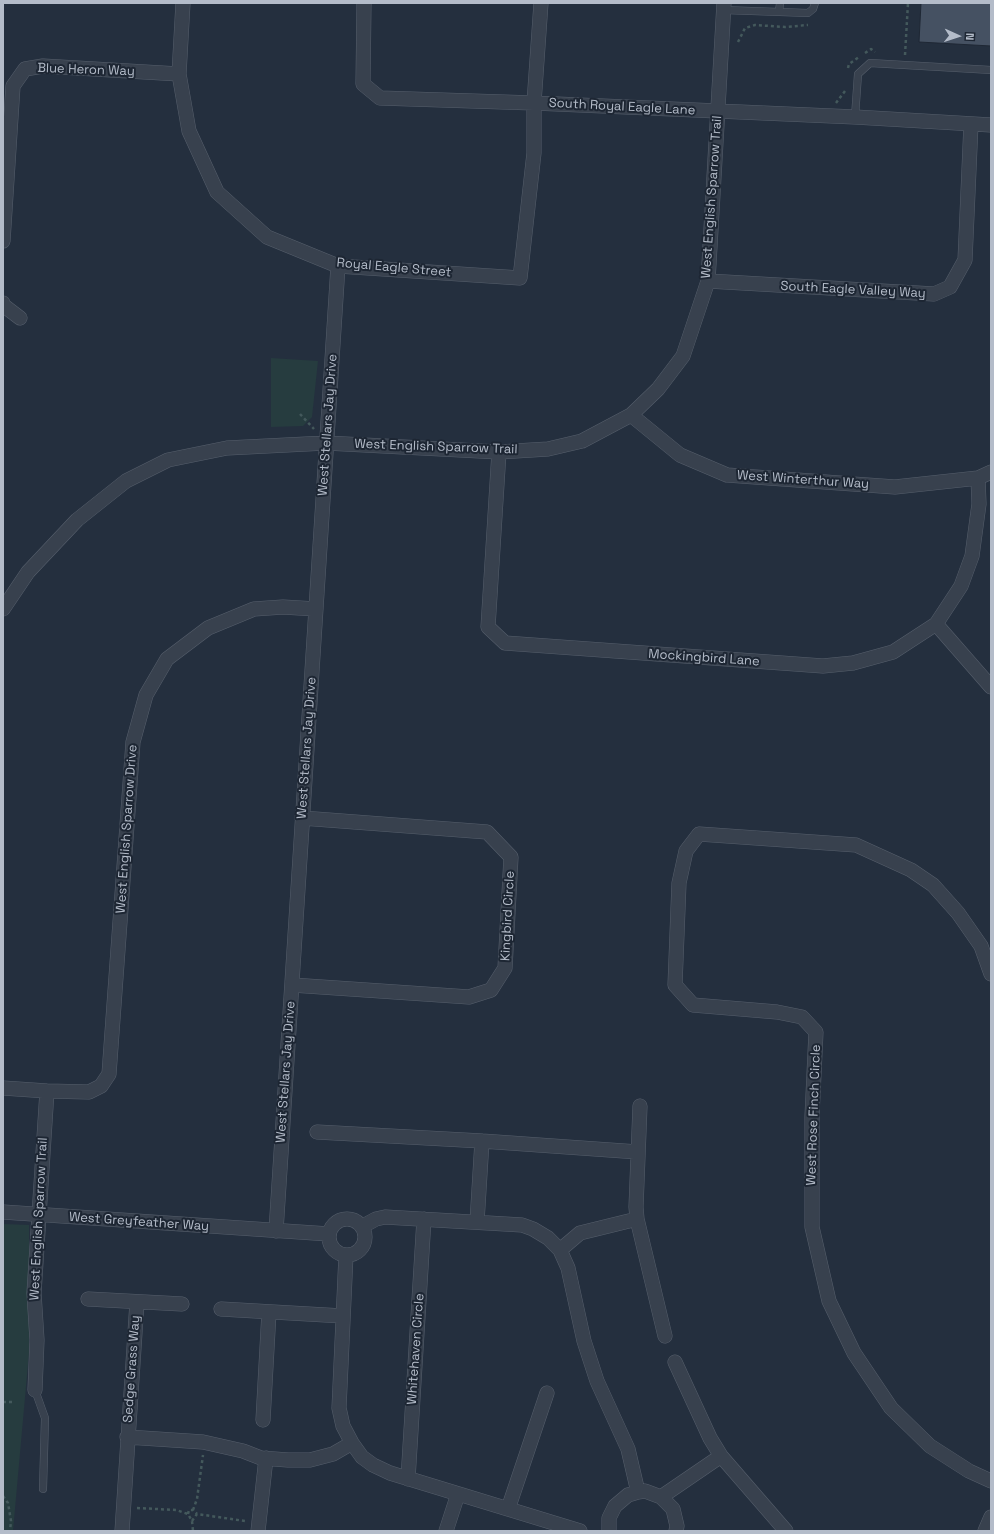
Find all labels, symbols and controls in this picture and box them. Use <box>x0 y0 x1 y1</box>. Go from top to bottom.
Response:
north arrow <box>938 16 978 56</box>
text: N <box>963 33 977 41</box>
street label: Blue Heron Way <box>37 61 135 79</box>
street label: South Royal Eagle Lane <box>548 95 696 119</box>
street label: West English Sparrow Trail <box>699 115 725 279</box>
street label: Royal Eagle Street <box>336 255 452 281</box>
street label: South Eagle Valley Way <box>780 278 926 302</box>
street label: West Stellars Jay Drive <box>315 353 341 497</box>
street label: West English Sparrow Trail <box>354 436 518 458</box>
street label: West Winterthur Way <box>737 468 869 492</box>
street label: Mockingbird Lane <box>648 646 760 670</box>
street label: West Stellars Jay Drive <box>294 676 320 820</box>
street label: West English Sparrow Drive <box>113 744 141 914</box>
street label: Kingbird Circle <box>498 871 518 961</box>
street label: West Stellars Jay Drive <box>273 1000 299 1144</box>
street label: West Rose Finch Circle <box>804 1044 824 1186</box>
street label: West English Sparrow Trail <box>27 1137 51 1301</box>
street label: West Greyfeather Way <box>68 1209 210 1235</box>
street label: Whitehaven Circle <box>404 1293 428 1405</box>
street label: Sedge Grass Way <box>120 1315 144 1423</box>

